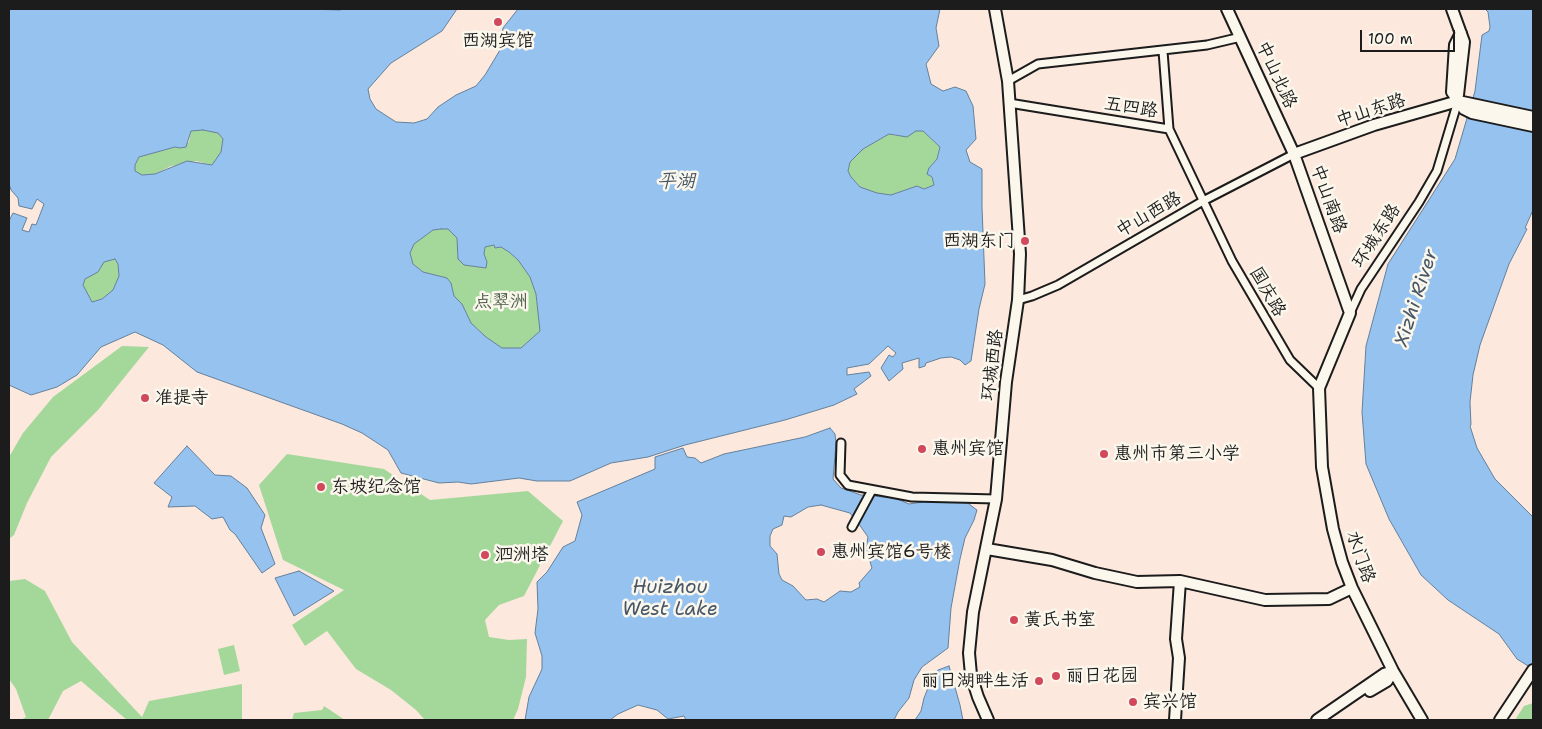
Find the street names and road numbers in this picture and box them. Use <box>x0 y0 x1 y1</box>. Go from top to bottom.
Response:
street label: 中山北路 <box>1251 38 1301 112</box>
street label: 中山东路 <box>1333 90 1409 132</box>
street label: 五四路 <box>1103 93 1159 123</box>
street label: 中山南路 <box>1306 161 1350 237</box>
street label: 中山西路 <box>1112 188 1186 242</box>
street label: 环城东路 <box>1348 200 1406 272</box>
street label: 国庆路 <box>1244 263 1290 321</box>
street label: 环城西路 <box>978 328 1008 402</box>
street label: 水门路 <box>1341 528 1379 586</box>

